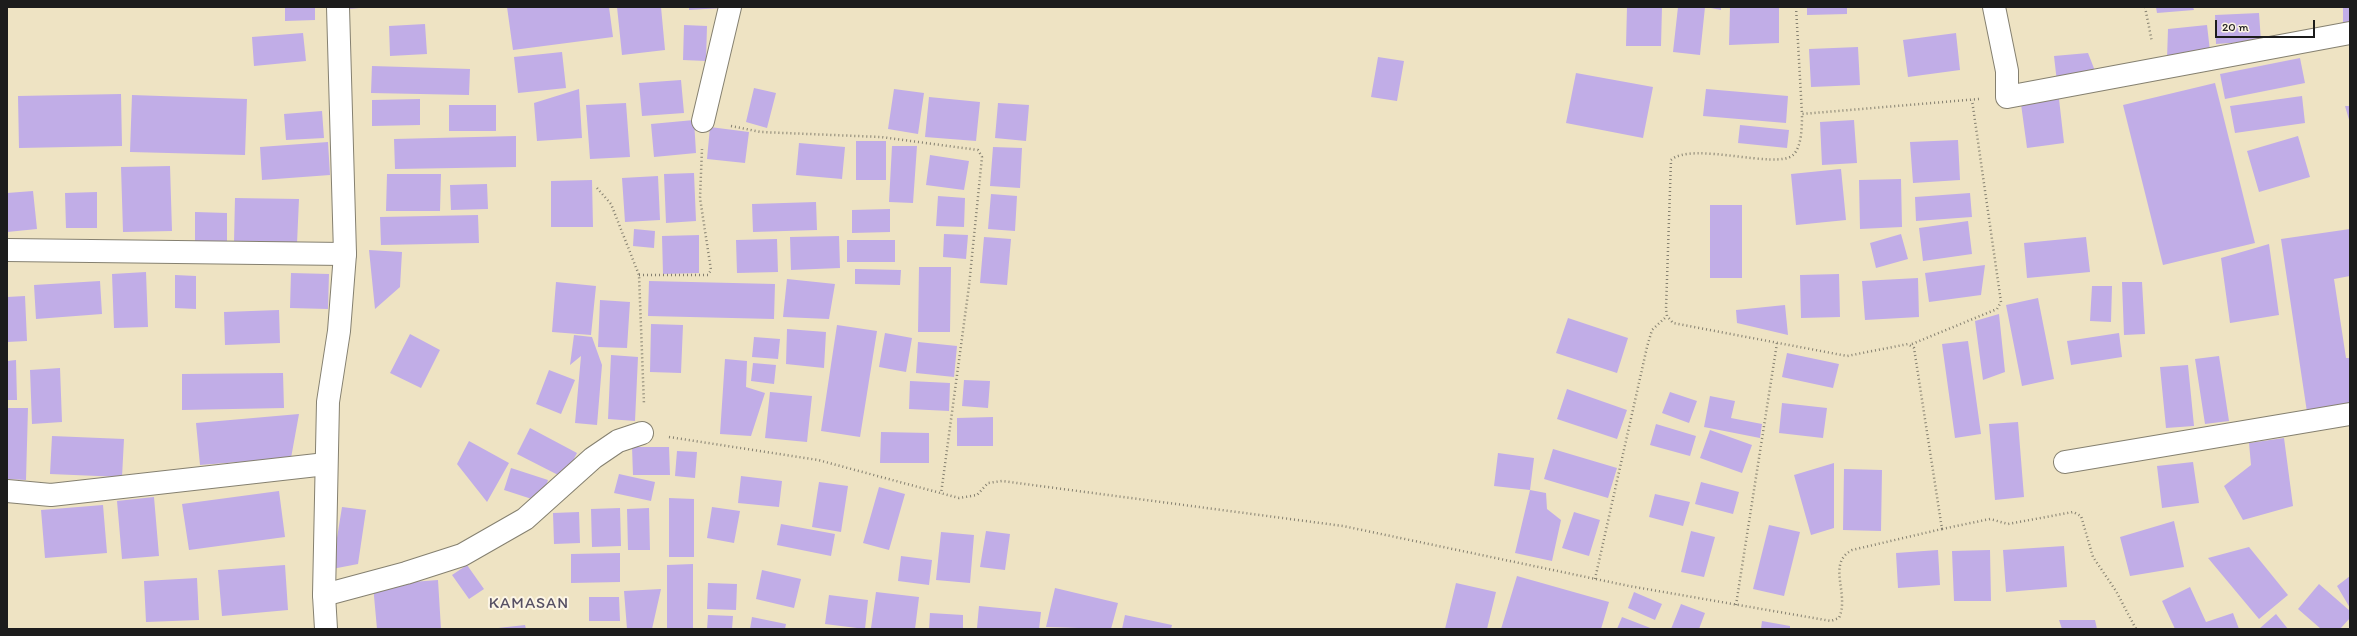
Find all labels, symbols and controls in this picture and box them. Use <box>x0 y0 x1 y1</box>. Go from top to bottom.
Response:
scale bar <box>2217 12 2317 38</box>
text: 20 m <box>2222 20 2249 34</box>
district label: KAMASAN <box>489 594 569 614</box>

